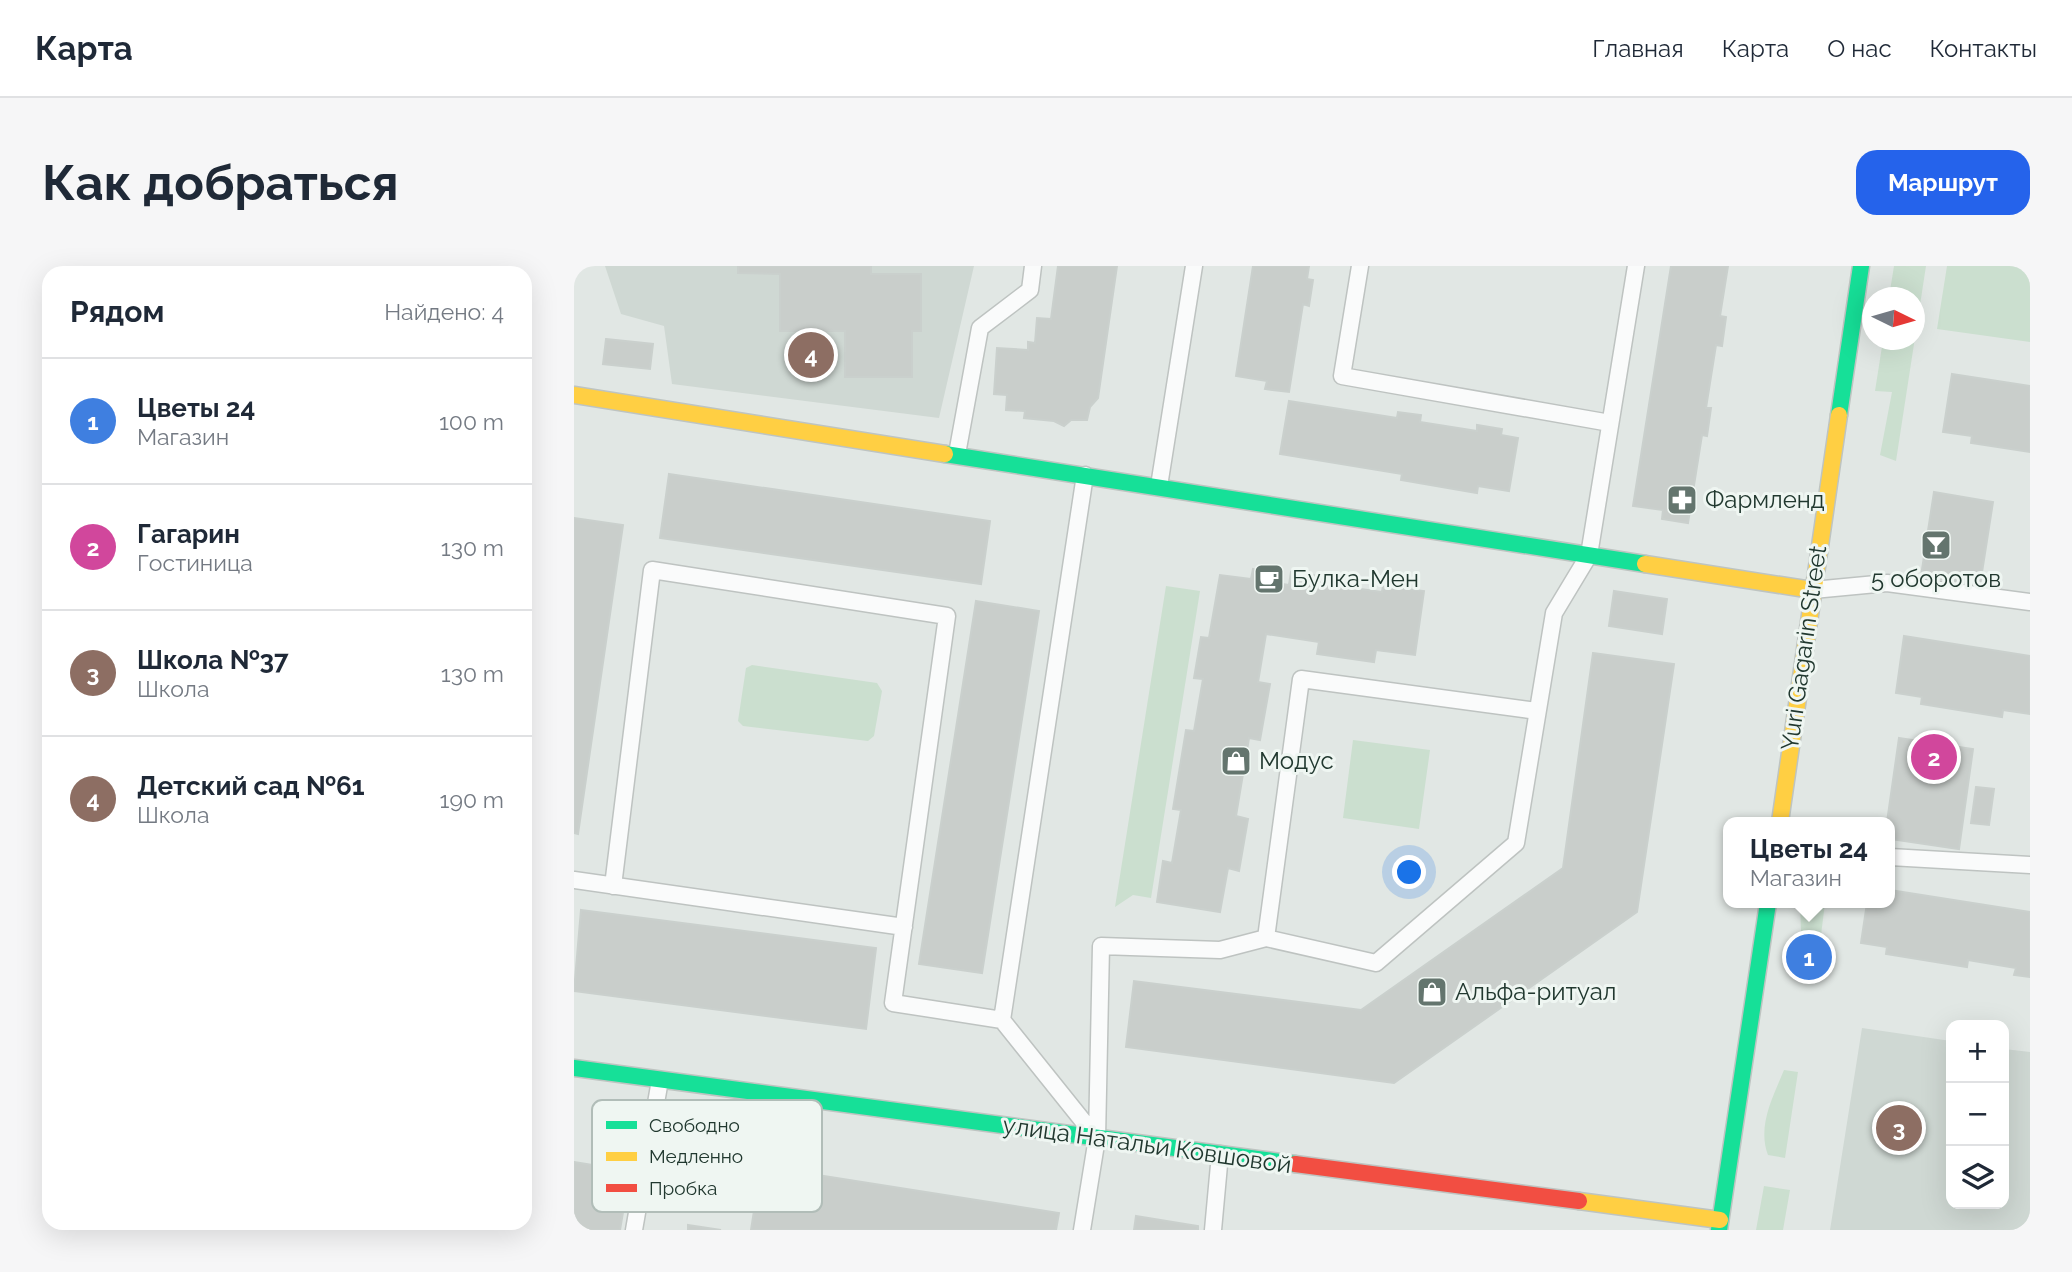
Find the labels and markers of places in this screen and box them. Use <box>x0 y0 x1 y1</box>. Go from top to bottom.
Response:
pin: 4 <box>788 329 834 381</box>
pharmacy icon: Фармленд <box>1665 483 1699 517</box>
place label: Фармленд <box>1705 485 1825 514</box>
bar icon: 5 оборотов <box>1919 528 1953 562</box>
cafe icon: Булка-Мен <box>1252 562 1286 596</box>
place label: Булка-Мен <box>1292 564 1419 593</box>
place label: 5 оборотов <box>1871 564 2001 593</box>
pin: 2 <box>1911 731 1957 783</box>
shop icon: Модус <box>1219 744 1253 778</box>
place label: Модус <box>1259 746 1334 775</box>
pin: 1 <box>1786 931 1832 983</box>
shop icon: Альфа-ритуал <box>1415 975 1449 1009</box>
place label: Альфа-ритуал <box>1455 977 1616 1006</box>
pin: 3 <box>1876 1102 1922 1154</box>

